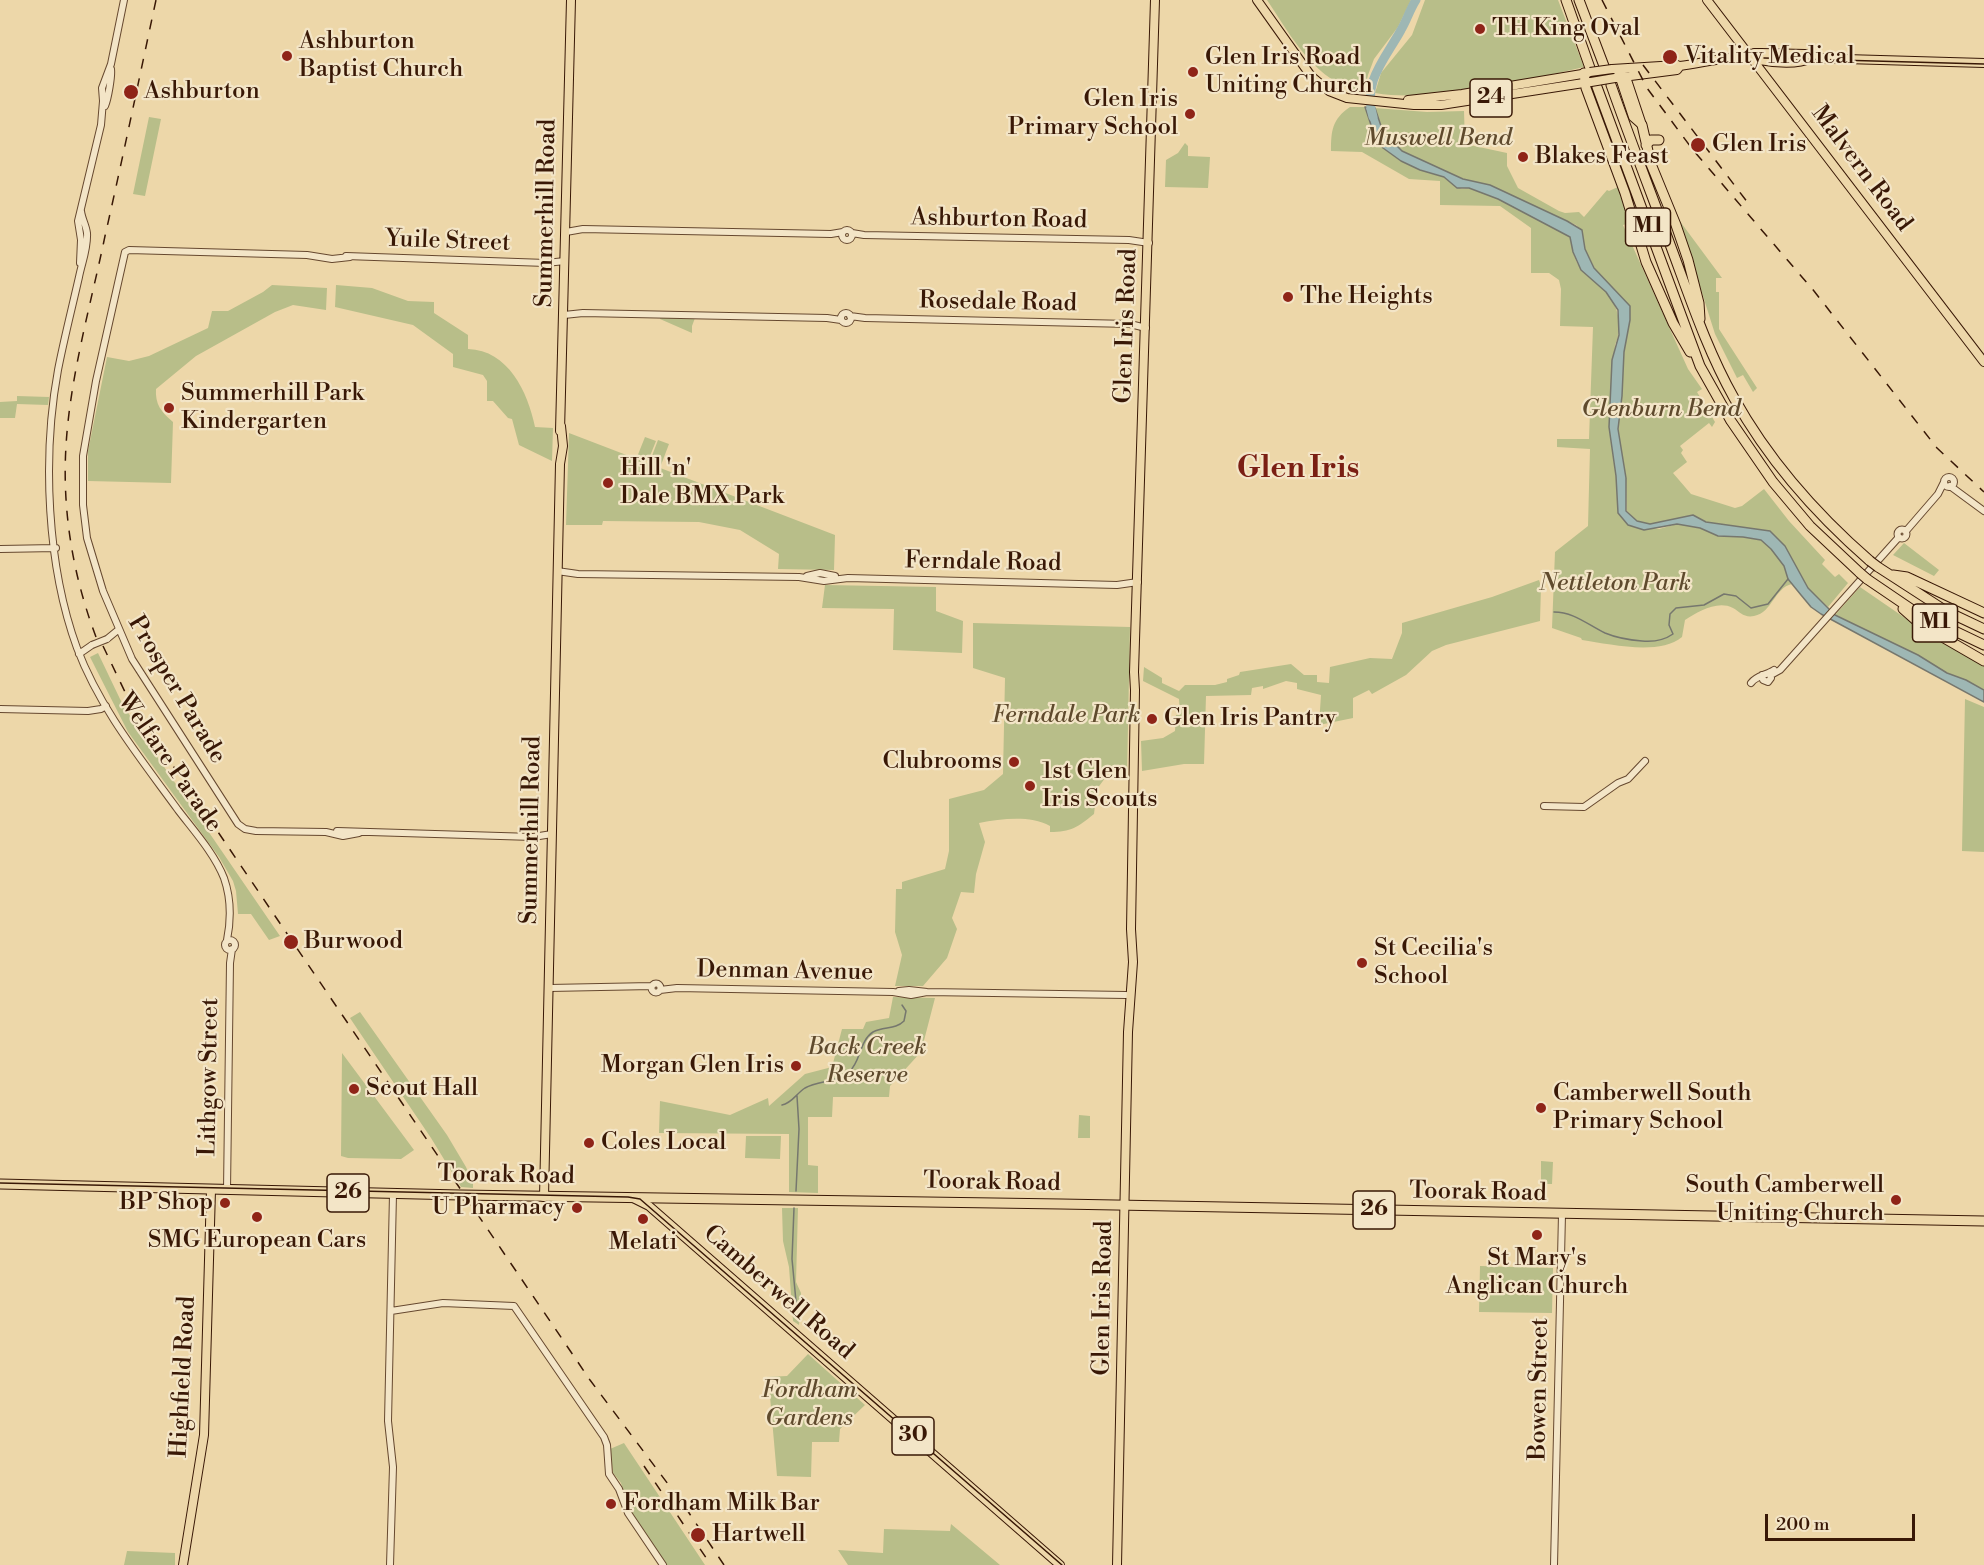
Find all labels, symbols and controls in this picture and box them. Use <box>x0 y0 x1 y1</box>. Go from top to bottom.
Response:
place label: TH King Oval <box>1492 15 1640 43</box>
marker: TH King Oval <box>1473 22 1487 36</box>
place label: Ashburton Baptist Church <box>299 28 463 84</box>
place label: Vitality Medical <box>1684 43 1855 71</box>
place label: Glen Iris Road Uniting Church <box>1205 44 1373 100</box>
marker: Vitality Medical <box>1661 48 1679 66</box>
marker: Ashburton Baptist Church <box>280 49 294 63</box>
marker: Glen Iris Road Uniting Church <box>1186 65 1200 79</box>
place label: Ashburton <box>144 78 260 106</box>
road number: 24 <box>1470 79 1512 117</box>
marker: Ashburton <box>122 83 140 101</box>
place label: Glen Iris Primary School <box>1008 86 1178 142</box>
street label: Malvern Road <box>1804 100 1918 238</box>
marker: Glen Iris Primary School <box>1183 107 1197 121</box>
street label: Summerhill Road <box>531 118 563 308</box>
park label: Muswell Bend <box>1364 125 1512 153</box>
place label: Glen Iris <box>1712 131 1807 159</box>
marker: Glen Iris <box>1689 136 1707 154</box>
place label: Blakes Feast <box>1535 143 1669 171</box>
marker: Blakes Feast <box>1516 150 1530 164</box>
street label: Ashburton Road <box>911 204 1087 236</box>
road number: M1 <box>1626 208 1670 246</box>
street label: Yuile Street <box>385 225 511 259</box>
street label: Glen Iris Road <box>1110 248 1144 404</box>
place label: The Heights <box>1300 283 1433 311</box>
street label: Rosedale Road <box>919 287 1077 319</box>
marker: The Heights <box>1281 290 1295 304</box>
place label: Summerhill Park Kindergarten <box>181 380 364 436</box>
park label: Glenburn Bend <box>1581 396 1741 424</box>
marker: Summerhill Park Kindergarten <box>162 401 176 415</box>
district label: Glen Iris <box>1237 452 1359 488</box>
place label: Hill 'n' Dale BMX Park <box>620 455 784 511</box>
marker: Hill 'n' Dale BMX Park <box>601 476 615 490</box>
street label: Ferndale Road <box>904 547 1062 579</box>
park label: Nettleton Park <box>1539 570 1691 598</box>
road number: M1 <box>1912 604 1958 642</box>
street label: Prosper Parade <box>121 611 231 769</box>
street label: Welfare Parade <box>110 688 228 838</box>
park label: Ferndale Park <box>992 702 1140 730</box>
place label: Glen Iris Pantry <box>1164 705 1336 733</box>
marker: Glen Iris Pantry <box>1145 712 1159 726</box>
street label: Summerhill Road <box>516 735 548 925</box>
place label: Clubrooms <box>882 748 1002 776</box>
marker: Clubrooms <box>1007 755 1021 769</box>
place label: 1st Glen Iris Scouts <box>1042 758 1157 814</box>
marker: 1st Glen Iris Scouts <box>1023 779 1037 793</box>
place label: Burwood <box>304 928 403 956</box>
marker: Burwood <box>282 933 300 951</box>
place label: St Cecilia's School <box>1374 935 1493 991</box>
street label: Denman Avenue <box>696 956 874 988</box>
marker: St Cecilia's School <box>1355 956 1369 970</box>
street label: Lithgow Street <box>194 997 226 1157</box>
park label: Back Creek Reserve <box>807 1034 927 1090</box>
place label: Morgan Glen Iris <box>601 1052 784 1080</box>
marker: Morgan Glen Iris <box>789 1059 803 1073</box>
place label: Scout Hall <box>366 1075 478 1103</box>
place label: Camberwell South Primary School <box>1553 1080 1751 1136</box>
marker: Scout Hall <box>347 1082 361 1096</box>
marker: Camberwell South Primary School <box>1534 1101 1548 1115</box>
place label: Coles Local <box>601 1129 726 1157</box>
marker: Coles Local <box>582 1136 596 1150</box>
street label: Toorak Road <box>437 1160 575 1192</box>
street label: Toorak Road <box>923 1167 1061 1199</box>
place label: South Camberwell Uniting Church <box>1686 1172 1884 1228</box>
road number: 26 <box>327 1174 369 1212</box>
street label: Toorak Road <box>1409 1177 1547 1209</box>
place label: BP Shop <box>119 1189 213 1217</box>
road number: 26 <box>1353 1191 1395 1229</box>
marker: South Camberwell Uniting Church <box>1889 1193 1903 1207</box>
place label: U Pharmacy <box>432 1194 565 1222</box>
marker: BP Shop <box>218 1196 232 1210</box>
marker: U Pharmacy <box>570 1201 584 1215</box>
marker: SMG European Cars <box>250 1210 264 1224</box>
marker: Melati <box>636 1212 650 1226</box>
street label: Camberwell Road <box>697 1220 859 1366</box>
street label: Glen Iris Road <box>1088 1220 1120 1376</box>
place label: SMG European Cars <box>148 1227 366 1255</box>
marker: St Mary's Anglican Church <box>1530 1228 1544 1242</box>
place label: Melati <box>609 1229 677 1257</box>
place label: St Mary's Anglican Church <box>1446 1245 1628 1301</box>
street label: Highfield Road <box>165 1295 203 1459</box>
street label: Bowen Street <box>1524 1317 1556 1461</box>
park label: Fordham Gardens <box>761 1377 857 1433</box>
road number: 30 <box>892 1417 934 1455</box>
place label: Fordham Milk Bar <box>623 1490 820 1518</box>
marker: Fordham Milk Bar <box>604 1497 618 1511</box>
scale bar <box>1768 1502 1918 1540</box>
text: 200 m <box>1776 1513 1830 1536</box>
place label: Hartwell <box>712 1521 806 1549</box>
marker: Hartwell <box>689 1526 707 1544</box>

